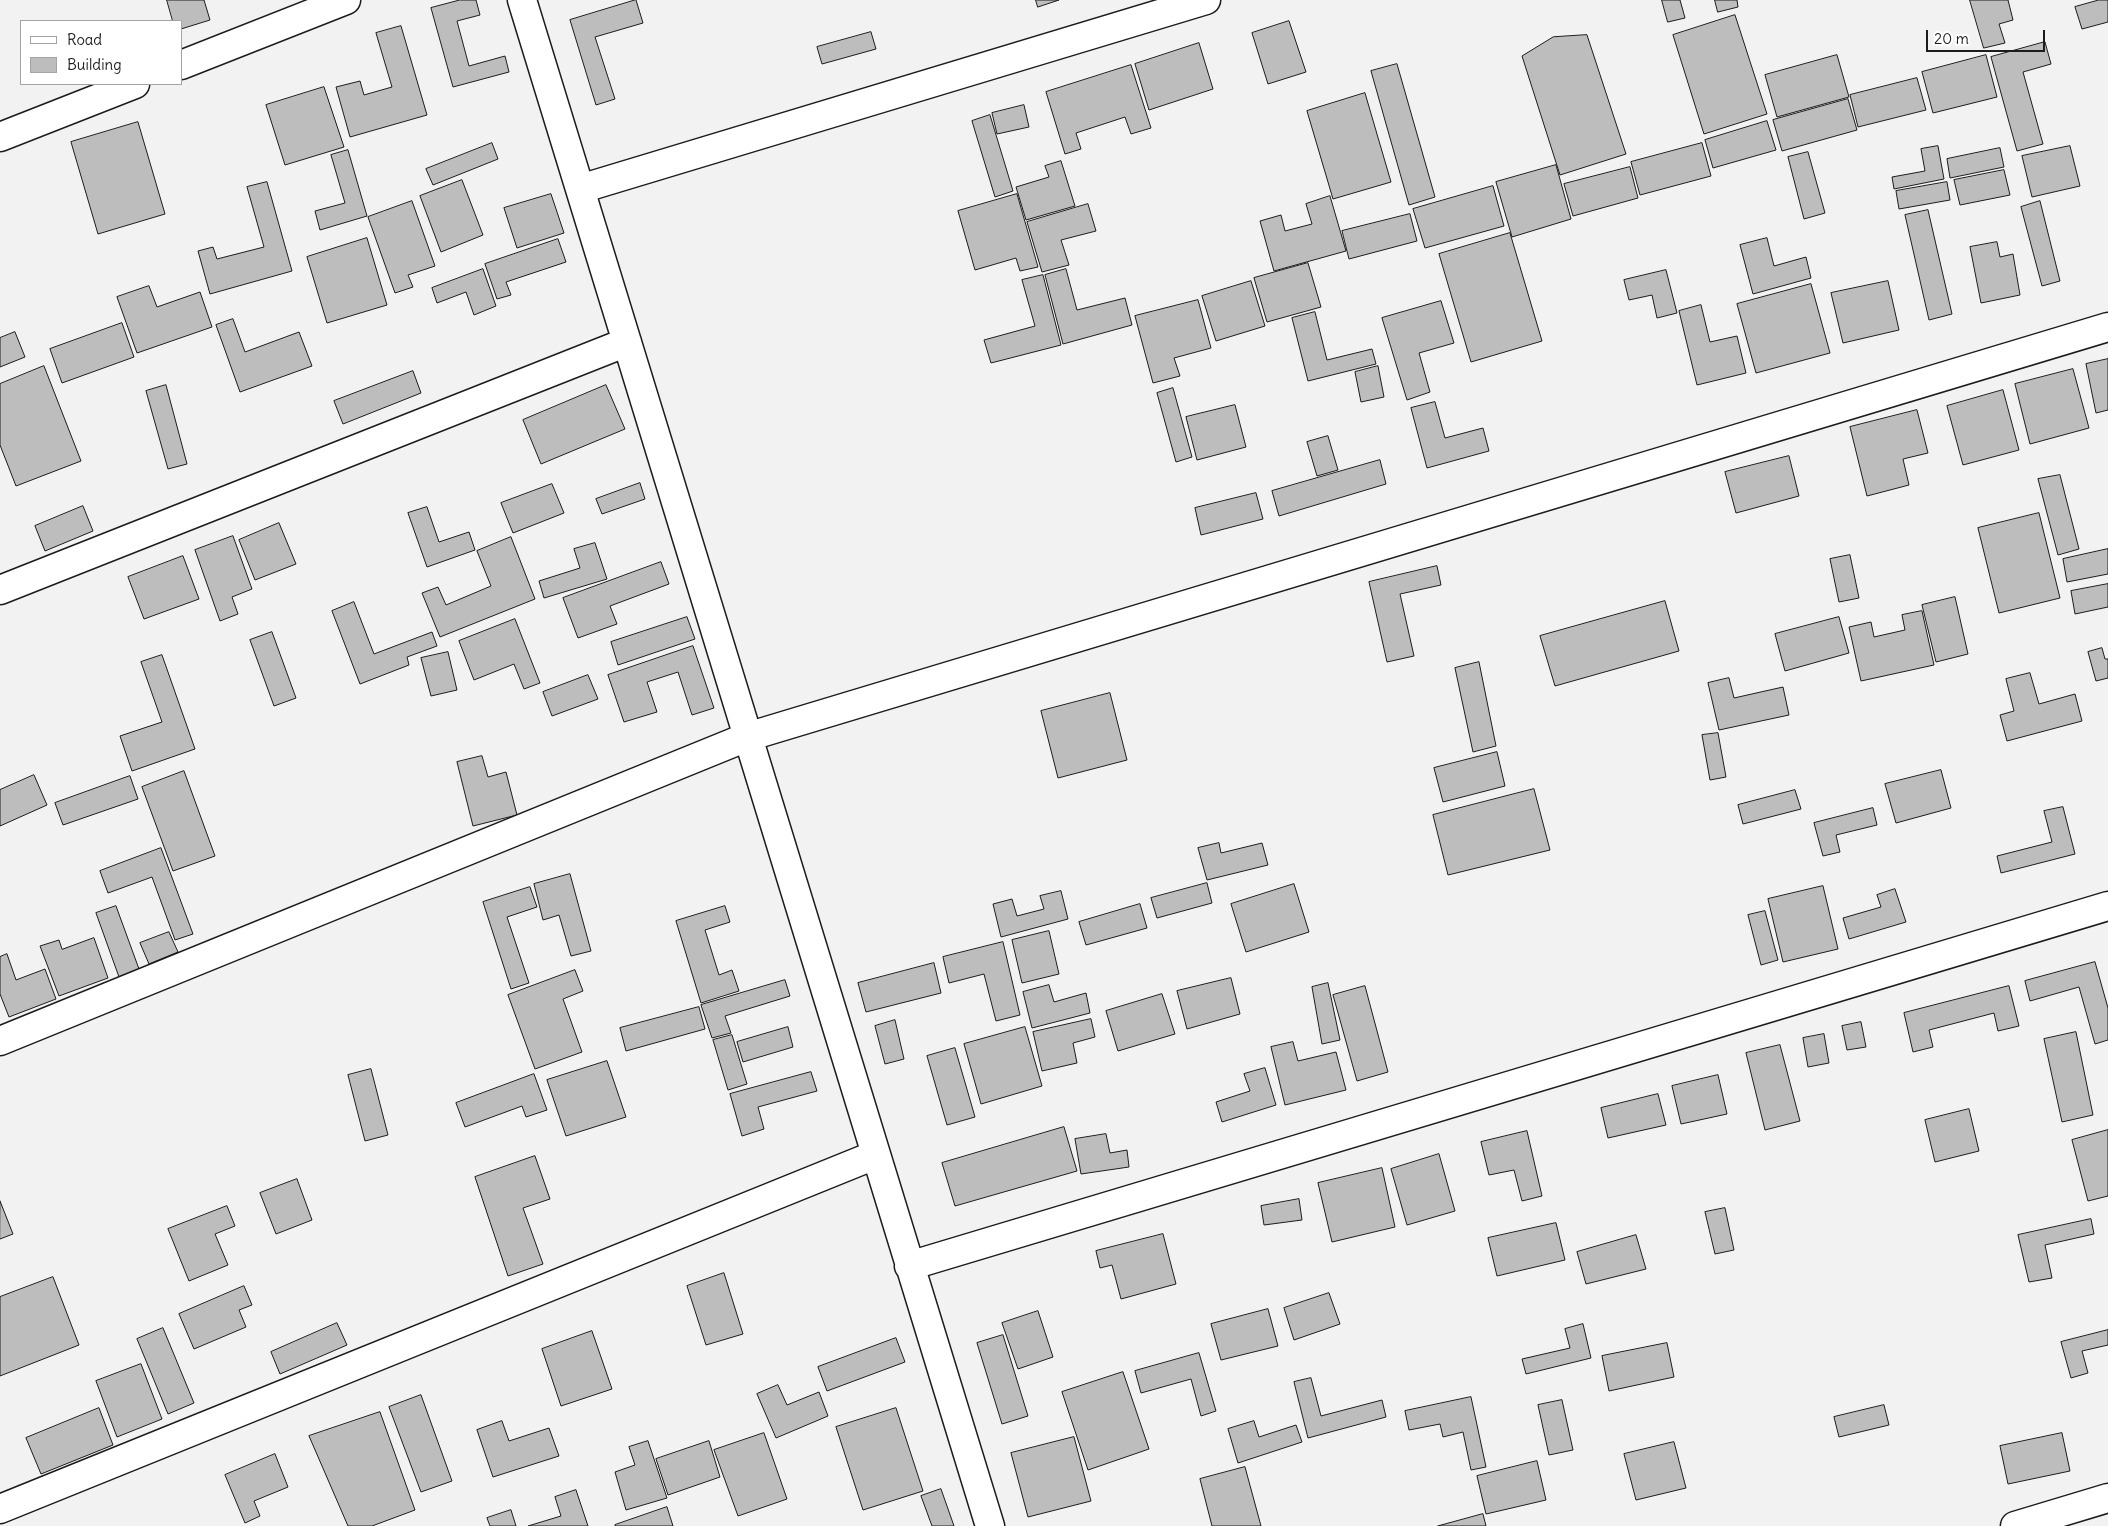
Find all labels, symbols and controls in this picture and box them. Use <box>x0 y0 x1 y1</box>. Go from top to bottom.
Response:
legend <box>20 20 182 85</box>
scale bar <box>1928 20 2047 52</box>
text: 20 m <box>1934 29 1969 48</box>
text: Road <box>67 30 102 49</box>
text: Building <box>67 55 122 74</box>

